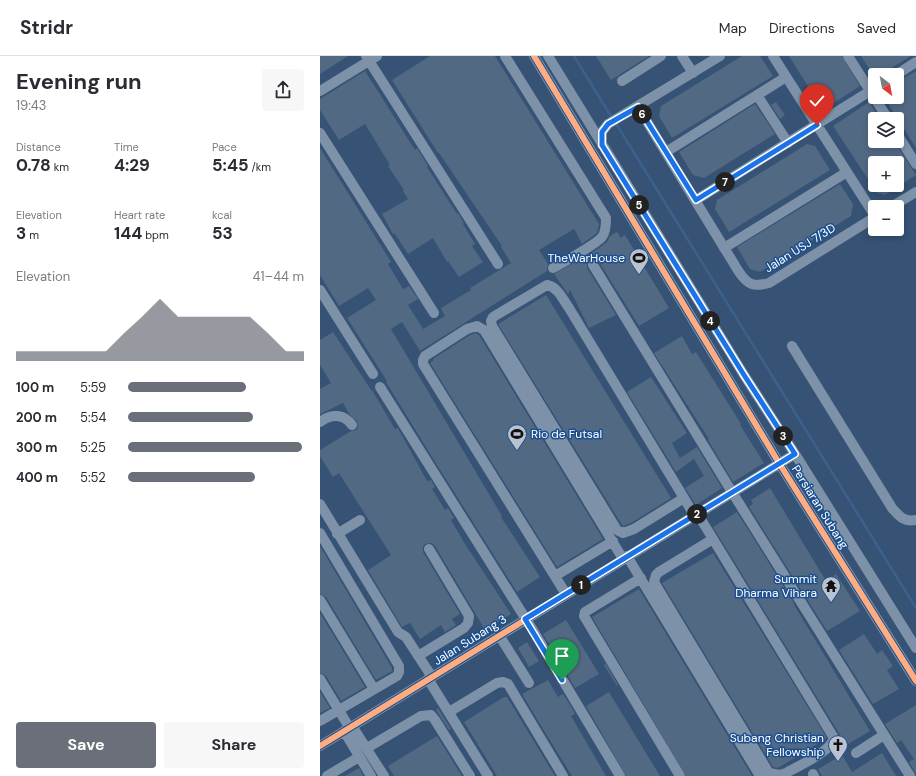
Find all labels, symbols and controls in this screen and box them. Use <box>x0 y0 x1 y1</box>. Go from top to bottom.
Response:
text: Stridr <box>20 15 73 40</box>
text: Map <box>719 19 747 37</box>
text: Directions <box>769 19 835 37</box>
text: Saved <box>857 19 896 37</box>
text: Evening run <box>16 67 142 96</box>
north arrow <box>868 68 904 104</box>
map controls <box>868 68 904 236</box>
button: share <box>262 69 304 111</box>
pin <box>800 84 834 125</box>
icon: check <box>806 90 828 112</box>
text: 19:43 <box>16 97 46 114</box>
pin: 6 <box>632 104 652 124</box>
text: 6 <box>639 107 645 121</box>
button: layers <box>868 112 904 148</box>
text: Distance <box>16 140 61 154</box>
text: Time <box>114 140 139 154</box>
text: Pace <box>212 140 237 154</box>
text: 0.78 <box>16 154 51 176</box>
text: 4:29 <box>114 154 150 176</box>
text: 5:45 <box>212 154 249 176</box>
button: + <box>868 156 904 192</box>
text: km <box>51 160 69 174</box>
text: /km <box>249 160 271 174</box>
pin: 7 <box>715 172 735 192</box>
text: 7 <box>722 175 728 189</box>
pin: 5 <box>629 195 649 215</box>
text: 5 <box>636 198 642 212</box>
button: − <box>868 200 904 236</box>
text: Elevation <box>16 208 62 222</box>
text: Heart rate <box>114 208 165 222</box>
text: kcal <box>212 208 232 222</box>
street label: Jalan USJ 7/3D <box>762 220 838 276</box>
text: 3 <box>16 222 26 244</box>
text: 144 <box>114 222 142 244</box>
text: 53 <box>212 222 233 244</box>
text: m <box>26 228 39 242</box>
text: bpm <box>142 228 169 242</box>
sports icon: TheWarHouse <box>628 247 650 275</box>
place label: TheWarHouse <box>548 250 625 266</box>
text: Elevation <box>16 268 70 285</box>
text: 41–44 m <box>253 268 304 285</box>
pin: 4 <box>700 311 720 331</box>
text: 4 <box>706 314 714 328</box>
text: 100 m <box>16 379 54 396</box>
text: 5:59 <box>80 379 106 396</box>
text: 200 m <box>16 409 57 426</box>
text: 5:54 <box>80 409 106 426</box>
sports icon: Rio de Futsal <box>506 423 528 451</box>
place label: Rio de Futsal <box>531 426 602 442</box>
pin: 3 <box>773 426 793 446</box>
text: 3 <box>780 429 786 443</box>
text: 300 m <box>16 439 57 456</box>
text: 5:25 <box>80 439 106 456</box>
street label: Persiaran Subang <box>788 462 852 552</box>
text: 400 m <box>16 469 58 486</box>
text: 5:52 <box>80 469 106 486</box>
pin: 2 <box>687 504 707 524</box>
text: 2 <box>694 507 700 521</box>
place label: Summit Dharma Vihara <box>735 571 817 601</box>
pin: 1 <box>571 575 591 595</box>
temple icon: Summit Dharma Vihara <box>820 575 842 603</box>
text: 1 <box>579 578 583 592</box>
street label: Jalan Subang 3 <box>430 611 510 669</box>
pin <box>545 639 579 680</box>
icon: arrive <box>551 645 573 667</box>
button: Save <box>16 722 156 768</box>
button: Share <box>164 722 304 768</box>
place label: Subang Christian Fellowship <box>730 730 824 760</box>
church icon: Subang Christian Fellowship <box>827 734 849 762</box>

